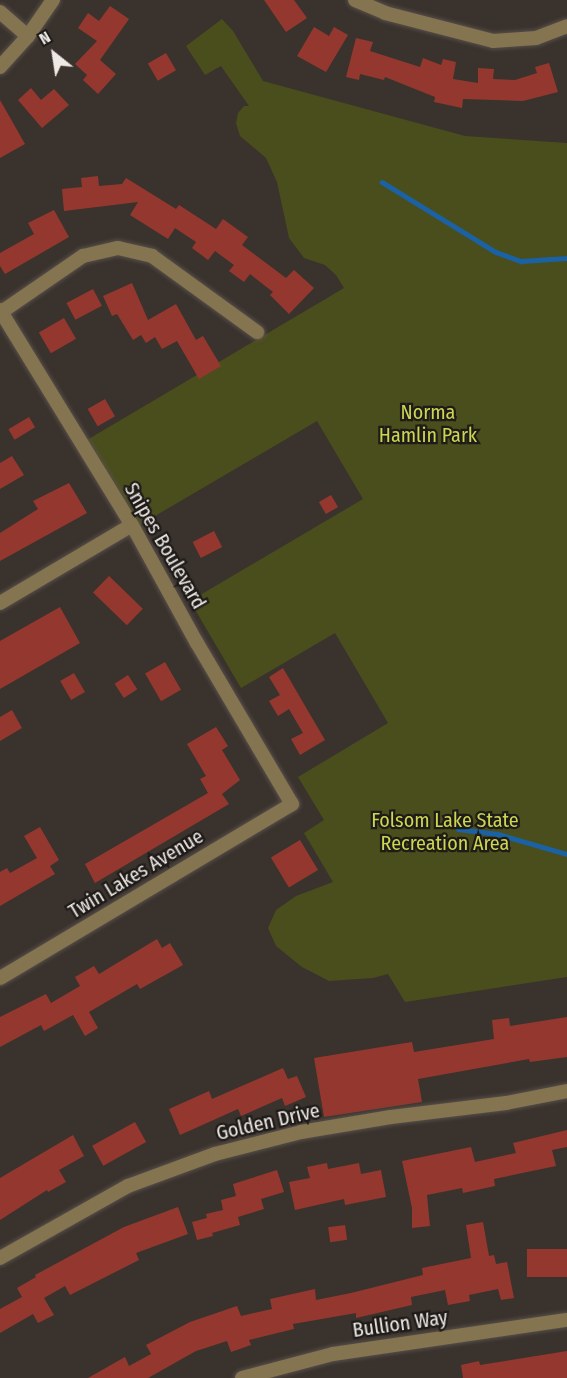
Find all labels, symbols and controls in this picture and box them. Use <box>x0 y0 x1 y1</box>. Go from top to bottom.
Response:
north arrow <box>24 24 84 84</box>
text: N <box>36 27 54 49</box>
park label: Norma Hamlin Park <box>379 400 477 447</box>
street label: Snipes Boulevard <box>119 479 211 613</box>
park label: Folsom Lake State Recreation Area <box>371 809 519 856</box>
street label: Twin Lakes Avenue <box>64 824 208 924</box>
street label: Golden Drive <box>214 1098 322 1146</box>
street label: Bullion Way <box>351 1305 449 1343</box>

